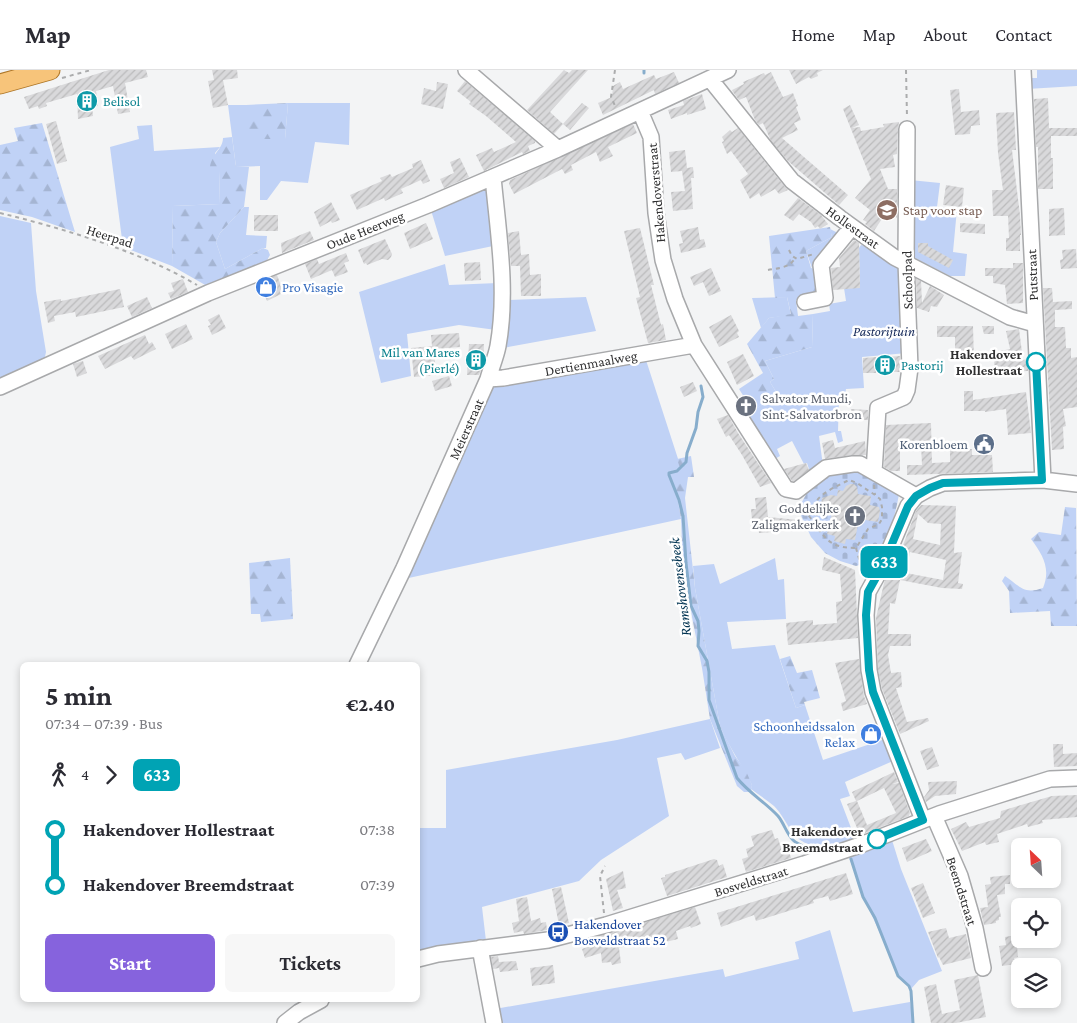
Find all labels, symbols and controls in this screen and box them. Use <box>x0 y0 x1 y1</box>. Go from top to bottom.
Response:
text: Map <box>25 21 71 48</box>
text: Home <box>792 25 835 45</box>
text: Map <box>863 25 895 45</box>
text: About <box>923 25 967 45</box>
text: Contact <box>995 25 1052 45</box>
building icon: Belisol <box>75 89 99 113</box>
place label: Belisol <box>103 93 141 109</box>
street label: Hakendoverstraat <box>644 142 668 244</box>
school or university icon: Stap voor stap <box>875 198 899 222</box>
street label: Hollestraat <box>823 202 883 252</box>
place label: Stap voor stap <box>903 202 982 218</box>
street label: Oude Heerweg <box>324 207 406 253</box>
street label: Heerpad <box>85 221 136 251</box>
street label: Putstraat <box>1023 249 1041 301</box>
street label: Schoolpad <box>898 250 916 309</box>
shop icon: Pro Visagie <box>254 275 278 299</box>
place label: Pro Visagie <box>282 279 343 295</box>
park label: Pastorijtuin <box>853 323 915 340</box>
place label: Mil van Mares (Pierlé) <box>381 344 460 377</box>
place label: Hakendover Hollestraat <box>950 346 1023 378</box>
street label: Dertienmaalweg <box>544 347 639 379</box>
building icon: Mil van Mares (Pierlé) <box>464 348 488 372</box>
marker: Hakendover Hollestraat <box>1026 352 1046 372</box>
building icon: Pastorij <box>873 353 897 377</box>
place label: Pastorij <box>901 357 943 374</box>
place label: Salvator Mundi, Sint-Salvatorbron <box>762 390 862 422</box>
church icon: Salvator Mundi, Sint-Salvatorbron <box>734 394 758 418</box>
street label: Meierstraat <box>445 396 487 462</box>
public building icon: Korenbloem <box>972 432 996 456</box>
place label: Korenbloem <box>900 436 968 452</box>
place label: Goddelijke Zaligmakerkerk <box>751 500 839 532</box>
church icon: Goddelijke Zaligmakerkerk <box>843 504 867 528</box>
water label: Ramshovensebeek <box>666 536 694 637</box>
line badge: 633 <box>855 546 913 578</box>
text: 633 <box>870 552 898 572</box>
text: 5 min <box>45 680 112 711</box>
text: €2.40 <box>346 694 395 715</box>
text: 07:34 – 07:39 · Bus <box>45 715 162 732</box>
place label: Schoonheidssalon Relax <box>753 718 855 750</box>
shop icon: Schoonheidssalon Relax <box>859 722 883 746</box>
icon: walk <box>45 761 73 789</box>
icon: forward <box>97 761 125 789</box>
text: 633 <box>143 765 170 785</box>
text: 4 <box>81 766 89 783</box>
text: Hakendover Hollestraat <box>83 819 274 840</box>
text: 07:38 <box>359 821 395 838</box>
place label: Hakendover Breemdstraat <box>782 823 864 855</box>
marker: Hakendover Breemdstraat <box>867 829 887 849</box>
north arrow <box>1011 838 1061 888</box>
map controls <box>1011 838 1061 1008</box>
street label: Beemdstraat <box>943 855 981 928</box>
street label: Bosveldstraat <box>712 862 790 900</box>
text: Hakendover Breemdstraat <box>83 874 294 895</box>
text: 07:39 <box>360 876 395 893</box>
button: locate <box>1011 898 1061 948</box>
place label: Hakendover Bosveldstraat 52 <box>574 916 666 948</box>
bus stop icon: Hakendover Bosveldstraat 52 <box>546 920 570 944</box>
button: Start <box>45 934 215 992</box>
button: Tickets <box>225 934 395 992</box>
button: layers <box>1011 958 1061 1008</box>

